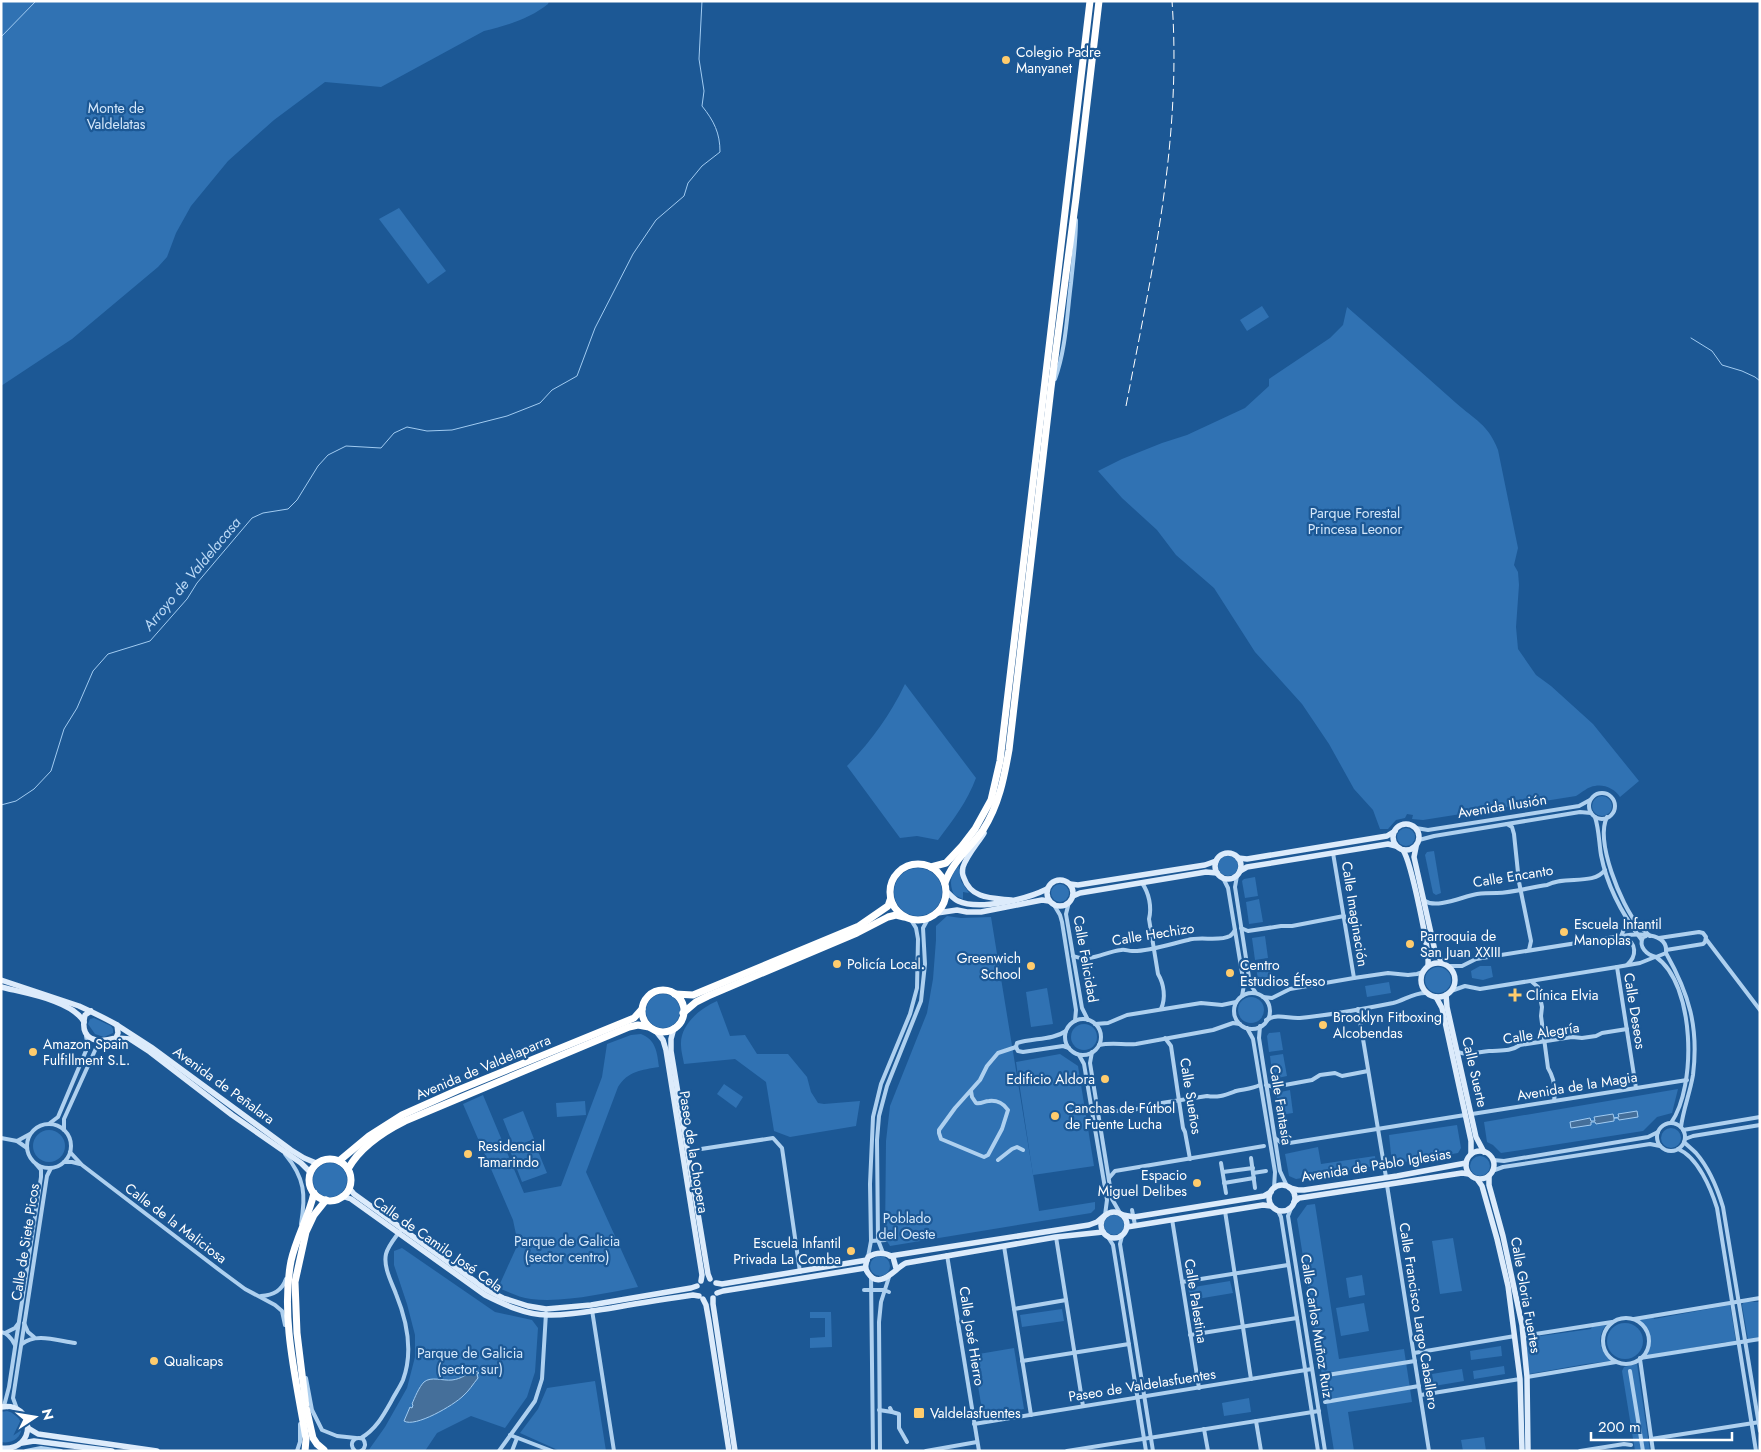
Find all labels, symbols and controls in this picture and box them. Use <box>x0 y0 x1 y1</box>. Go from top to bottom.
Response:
place label: Colegio Padre Manyanet <box>1016 42 1101 78</box>
marker: Colegio Padre Manyanet <box>1000 54 1012 66</box>
park label: Monte de Valdelatas <box>87 98 146 134</box>
park label: Parque Forestal Princesa Leonor <box>1308 503 1402 539</box>
water label: Arroyo de Valdelacasa <box>137 512 247 636</box>
street label: Avenida Ilusión <box>1456 789 1548 823</box>
street label: Calle Imaginación <box>1337 860 1373 968</box>
street label: Calle Encanto <box>1471 860 1555 892</box>
street label: Calle Felicidad <box>1069 914 1103 1004</box>
place label: Escuela Infantil Manoplas <box>1574 914 1662 950</box>
street label: Calle Hechizo <box>1110 918 1196 950</box>
place label: Parroquia de San Juan XXIII <box>1420 926 1501 962</box>
marker: Escuela Infantil Manoplas <box>1558 926 1570 938</box>
marker: Parroquia de San Juan XXIII <box>1404 938 1416 950</box>
place label: Greenwich School <box>957 948 1021 984</box>
place label: Policía Local. <box>847 954 925 974</box>
place label: Centro Estudios Éfeso <box>1240 955 1326 991</box>
marker: Policía Local. <box>831 958 843 970</box>
marker: Greenwich School <box>1025 960 1037 972</box>
marker: Centro Estudios Éfeso <box>1224 967 1236 979</box>
street label: Calle Deseos <box>1619 971 1651 1051</box>
place label: Clínica Elvia <box>1526 985 1599 1005</box>
marker: Clínica Elvia <box>1508 988 1522 1002</box>
place label: Brooklyn Fitboxing Alcobendas <box>1333 1007 1442 1043</box>
street label: Calle Alegría <box>1501 1017 1581 1049</box>
marker: Brooklyn Fitboxing Alcobendas <box>1317 1019 1329 1031</box>
street label: Avenida de Valdelaparra <box>412 1029 554 1105</box>
place label: Amazon Spain Fulfillment S.L. <box>43 1034 130 1070</box>
street label: Calle Suerte <box>1457 1035 1493 1109</box>
street label: Avenida de Peñalara <box>169 1041 279 1129</box>
marker: Amazon Spain Fulfillment S.L. <box>27 1046 39 1058</box>
street label: Calle Sueños <box>1175 1056 1207 1136</box>
street label: Calle Fantasía <box>1265 1063 1297 1147</box>
street label: Avenida de la Magia <box>1515 1067 1639 1105</box>
place label: Edificio Aldora <box>1006 1069 1095 1089</box>
marker: Edificio Aldora <box>1099 1073 1111 1085</box>
street label: Paseo de la Chopera <box>674 1089 714 1215</box>
place label: Canchas de Fútbol de Fuente Lucha <box>1065 1098 1175 1134</box>
marker: Canchas de Fútbol de Fuente Lucha <box>1049 1110 1061 1122</box>
place label: Residencial Tamarindo <box>478 1136 545 1172</box>
street label: Avenida de Pablo Iglesias <box>1300 1143 1453 1187</box>
marker: Residencial Tamarindo <box>462 1148 474 1160</box>
place label: Espacio Miguel Delibes <box>1098 1165 1187 1201</box>
marker: Espacio Miguel Delibes <box>1191 1177 1203 1189</box>
street label: Calle de la Maliciosa <box>121 1178 231 1268</box>
street label: Calle de Siete Picos <box>6 1182 44 1302</box>
street label: Calle de Camilo José Cela <box>369 1192 507 1296</box>
park label: Poblado del Oeste <box>878 1208 936 1244</box>
street label: Calle Francisco Largo Caballero <box>1394 1221 1444 1411</box>
park label: Parque de Galicia (sector centro) <box>514 1231 620 1267</box>
place label: Escuela Infantil Privada La Comba <box>733 1233 841 1269</box>
street label: Calle Gloria Fuertes <box>1506 1235 1546 1355</box>
marker: Escuela Infantil Privada La Comba <box>845 1245 857 1257</box>
street label: Calle Carlos Muñoz Ruiz <box>1296 1253 1338 1400</box>
street label: Calle Palestina <box>1179 1257 1213 1345</box>
street label: Calle José Hierro <box>954 1285 990 1387</box>
park label: Parque de Galicia (sector sur) <box>417 1343 523 1379</box>
place label: Qualicaps <box>164 1351 223 1371</box>
marker: Qualicaps <box>148 1355 160 1367</box>
street label: Paseo de Valdelasfuentes <box>1067 1363 1217 1407</box>
north arrow <box>10 1392 60 1442</box>
place label: Valdelasfuentes <box>930 1403 1021 1423</box>
marker: Valdelasfuentes <box>912 1406 926 1420</box>
text: N <box>37 1407 59 1422</box>
scale bar <box>1591 1410 1732 1442</box>
text: 200 m <box>1598 1416 1641 1438</box>

